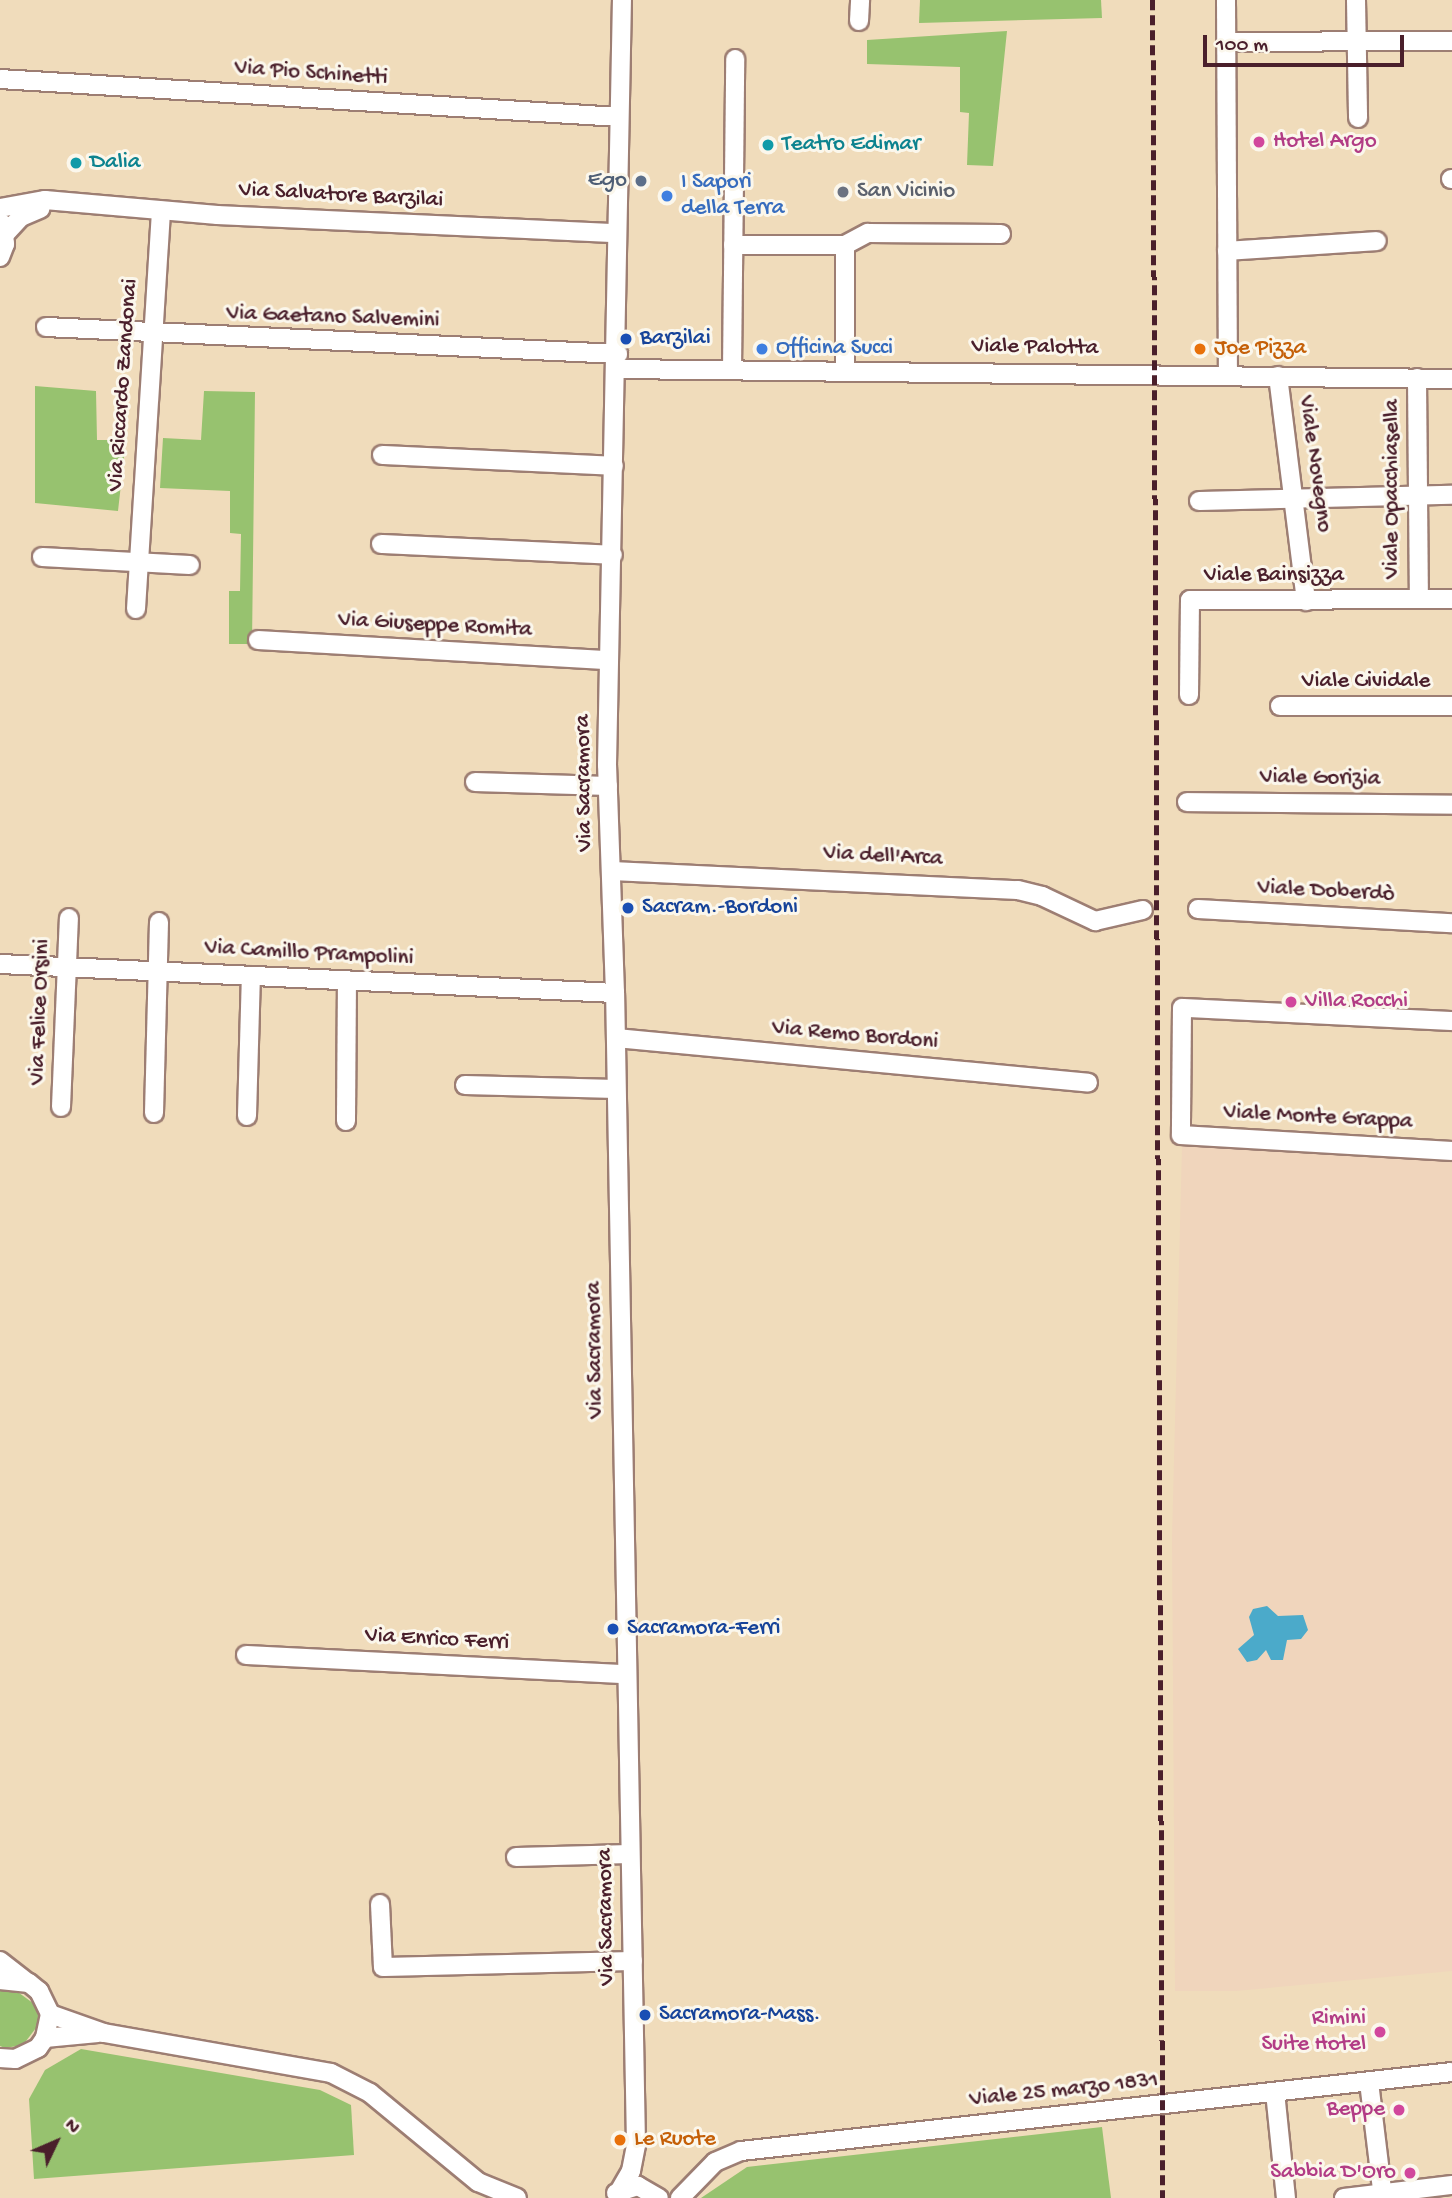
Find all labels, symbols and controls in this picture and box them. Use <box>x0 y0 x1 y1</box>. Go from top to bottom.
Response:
scale bar <box>1207 21 1408 65</box>
text: 100 m <box>1216 34 1268 59</box>
street label: Via Pio Schinetti <box>234 55 388 93</box>
place label: Hotel Argo <box>1273 128 1377 156</box>
place label: Teatro Edimar <box>782 131 920 159</box>
marker: Hotel Argo <box>1251 134 1267 150</box>
marker: Teatro Edimar <box>760 137 776 153</box>
place label: Dalia <box>90 149 141 177</box>
marker: Dalia <box>68 155 84 171</box>
place label: Ego <box>588 167 627 195</box>
place label: I Sapori della Terra <box>681 169 784 223</box>
marker: Ego <box>633 173 649 189</box>
street label: Via Salvatore Barzilai <box>238 177 444 215</box>
place label: San Vicinio <box>857 178 955 206</box>
marker: San Vicinio <box>835 184 851 200</box>
marker: I Sapori della Terra <box>659 188 675 204</box>
street label: Via Riccardo Zandonai <box>103 278 145 492</box>
street label: Via Gaetano Salvemini <box>226 300 440 336</box>
place label: Barzilai <box>640 325 711 353</box>
marker: Barzilai <box>618 331 634 347</box>
street label: Viale Palotta <box>971 333 1099 363</box>
place label: Officina Succi <box>776 335 893 363</box>
place label: Joe Pizza <box>1214 335 1306 363</box>
marker: Officina Succi <box>754 341 770 357</box>
marker: Joe Pizza <box>1192 341 1208 357</box>
street label: Viale Novegno <box>1291 394 1337 534</box>
street label: Viale Opacchiasella <box>1379 399 1407 579</box>
street label: Viale Bainsizza <box>1204 562 1344 590</box>
street label: Via Giuseppe Romita <box>337 607 533 645</box>
street label: Viale Cividale <box>1302 668 1430 696</box>
street label: Via Sacramora <box>570 714 600 852</box>
street label: Viale Gorizia <box>1260 764 1380 794</box>
street label: Via dell'Arca <box>823 840 943 874</box>
street label: Viale Doberdò <box>1257 875 1395 909</box>
place label: Sacram.-Bordoni <box>642 894 798 922</box>
marker: Sacram.-Bordoni <box>620 900 636 916</box>
street label: Via Camillo Prampolini <box>204 935 414 973</box>
street label: Via Felice Orsini <box>25 938 57 1086</box>
place label: Villa Rocchi <box>1305 988 1408 1016</box>
marker: Villa Rocchi <box>1283 994 1299 1010</box>
street label: Via Remo Bordoni <box>771 1015 939 1057</box>
street label: Viale Monte Grappa <box>1223 1099 1413 1137</box>
street label: Via Sacramora <box>581 1281 611 1419</box>
place label: Sacramora-Ferri <box>627 1615 780 1643</box>
marker: Sacramora-Ferri <box>605 1621 621 1637</box>
street label: Via Enrico Ferri <box>364 1622 510 1658</box>
street label: Via Sacramora <box>592 1848 622 1986</box>
place label: Sacramora-Mass. <box>659 2001 820 2029</box>
place label: Rimini Suite Hotel <box>1261 2005 1366 2059</box>
marker: Sacramora-Mass. <box>637 2007 653 2023</box>
marker: Rimini Suite Hotel <box>1372 2024 1388 2040</box>
street label: Viale 25 marzo 1831 <box>968 2067 1160 2115</box>
place label: Beppe <box>1327 2096 1385 2124</box>
marker: Beppe <box>1391 2102 1407 2118</box>
north arrow <box>21 2107 91 2177</box>
text: N <box>59 2115 84 2140</box>
place label: Le Ruote <box>634 2126 716 2154</box>
marker: Le Ruote <box>612 2132 628 2148</box>
place label: Sabbia D'Oro <box>1270 2159 1396 2187</box>
marker: Sabbia D'Oro <box>1402 2165 1418 2181</box>

